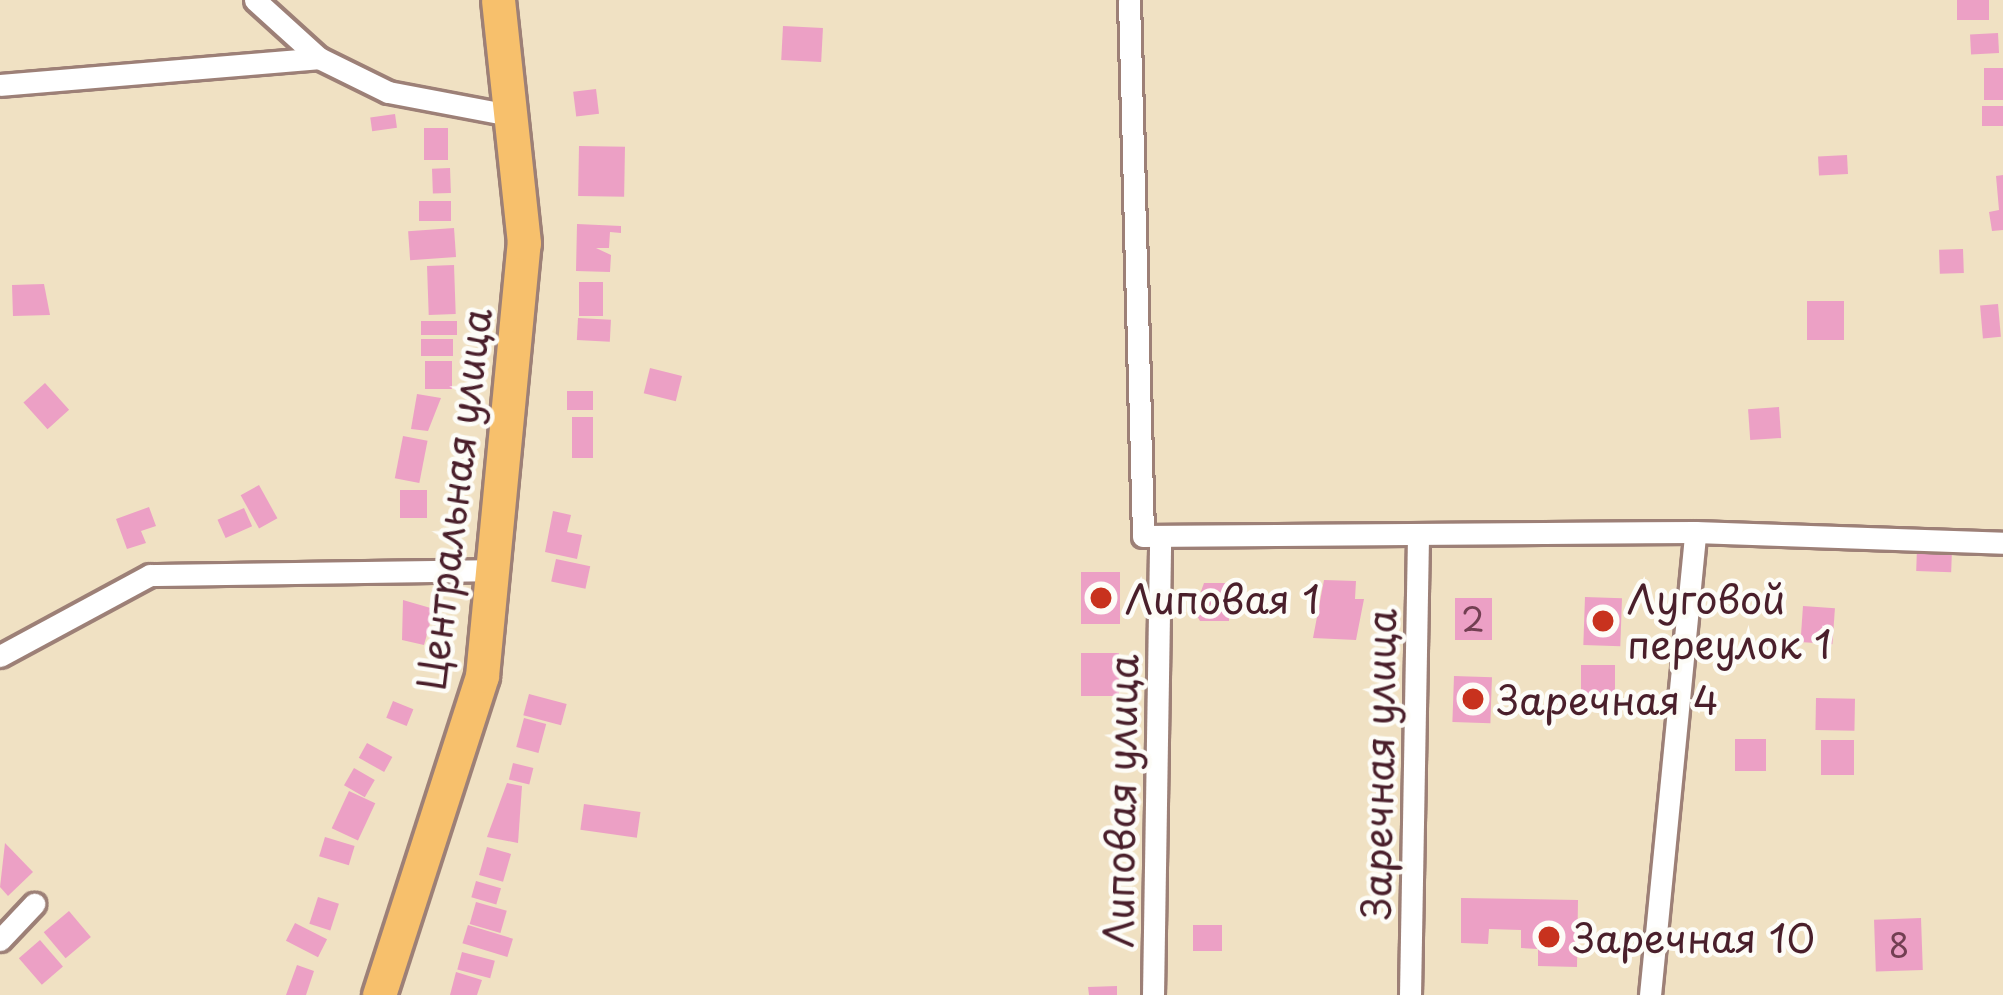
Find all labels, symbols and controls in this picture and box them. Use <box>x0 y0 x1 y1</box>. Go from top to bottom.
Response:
street label: Центральная улица <box>406 305 500 693</box>
place label: Липовая 1 <box>1125 575 1319 621</box>
place label: Луговой переулок 1 <box>1627 576 1832 667</box>
marker: Липовая 1 <box>1088 585 1114 611</box>
house number: 2 <box>1461 599 1485 639</box>
street label: Заречная улица <box>1352 607 1404 921</box>
marker: Луговой переулок 1 <box>1590 608 1616 634</box>
street label: Липовая улица <box>1094 654 1146 948</box>
place label: Заречная 4 <box>1497 676 1719 722</box>
marker: Заречная 4 <box>1460 686 1486 712</box>
place label: Заречная 10 <box>1573 914 1815 960</box>
marker: Заречная 10 <box>1536 924 1562 950</box>
house number: 8 <box>1889 925 1909 965</box>

